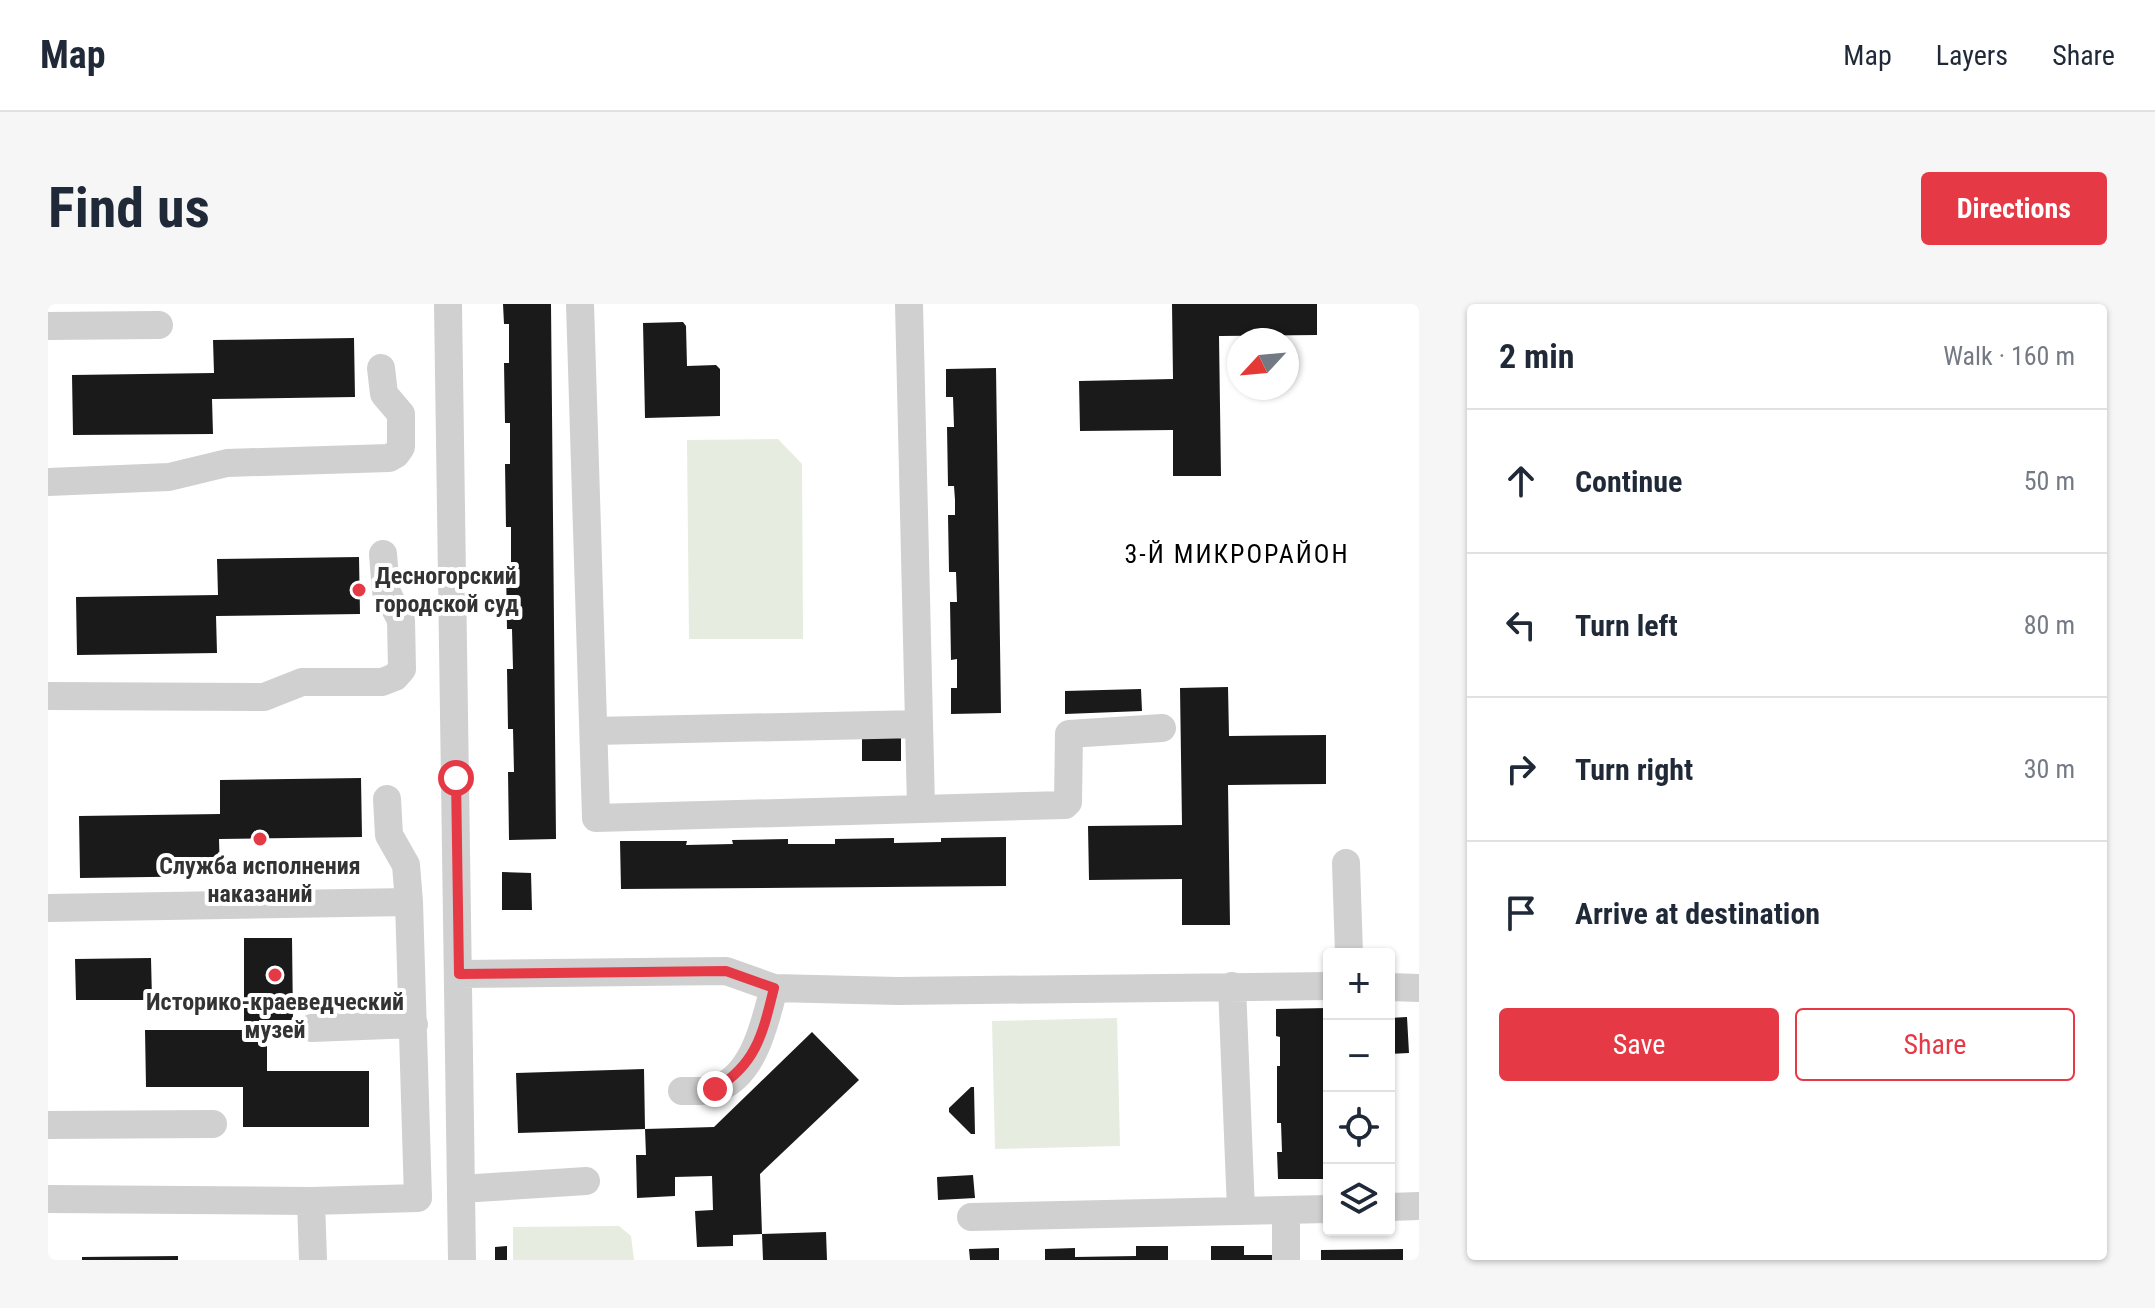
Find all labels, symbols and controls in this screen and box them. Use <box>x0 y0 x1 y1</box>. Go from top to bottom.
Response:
text: Map <box>40 33 106 77</box>
text: Map <box>1843 39 1892 72</box>
text: Layers <box>1936 39 2008 72</box>
text: Share <box>2052 39 2115 72</box>
button: Directions <box>1921 172 2107 245</box>
text: Find us <box>48 175 210 241</box>
north arrow <box>1227 328 1299 400</box>
text: 2 min <box>1499 336 1575 376</box>
text: Walk · 160 m <box>1943 341 2075 371</box>
icon: ahead <box>1499 459 1543 503</box>
text: Continue <box>1575 464 1682 499</box>
text: 50 m <box>2024 466 2075 496</box>
district label: 3-Й МИКРОРАЙОН <box>1124 539 1350 569</box>
place label: Десногорский городской суд <box>375 562 519 618</box>
marker: Десногорский городской суд <box>350 581 368 599</box>
icon: left <box>1499 603 1543 647</box>
text: Turn left <box>1575 608 1678 643</box>
text: 80 m <box>2024 610 2075 640</box>
icon: right <box>1499 747 1543 791</box>
text: Turn right <box>1575 752 1693 787</box>
text: 30 m <box>2024 754 2075 784</box>
route start <box>438 760 474 796</box>
marker: Служба исполнения наказаний <box>251 830 269 848</box>
place label: Служба исполнения наказаний <box>159 852 361 908</box>
icon: arrive <box>1499 891 1543 935</box>
text: Arrive at destination <box>1575 896 1820 931</box>
map controls <box>1323 948 1395 1236</box>
button: + <box>1323 948 1395 1020</box>
marker: Историко-краеведческий музей <box>266 966 284 984</box>
place label: Историко-краеведческий музей <box>146 988 404 1044</box>
button: Save <box>1499 1008 1779 1081</box>
button: Share <box>1795 1008 2075 1081</box>
button: − <box>1323 1020 1395 1092</box>
route end <box>697 1071 733 1107</box>
button: locate <box>1323 1092 1395 1164</box>
button: layers <box>1323 1164 1395 1236</box>

